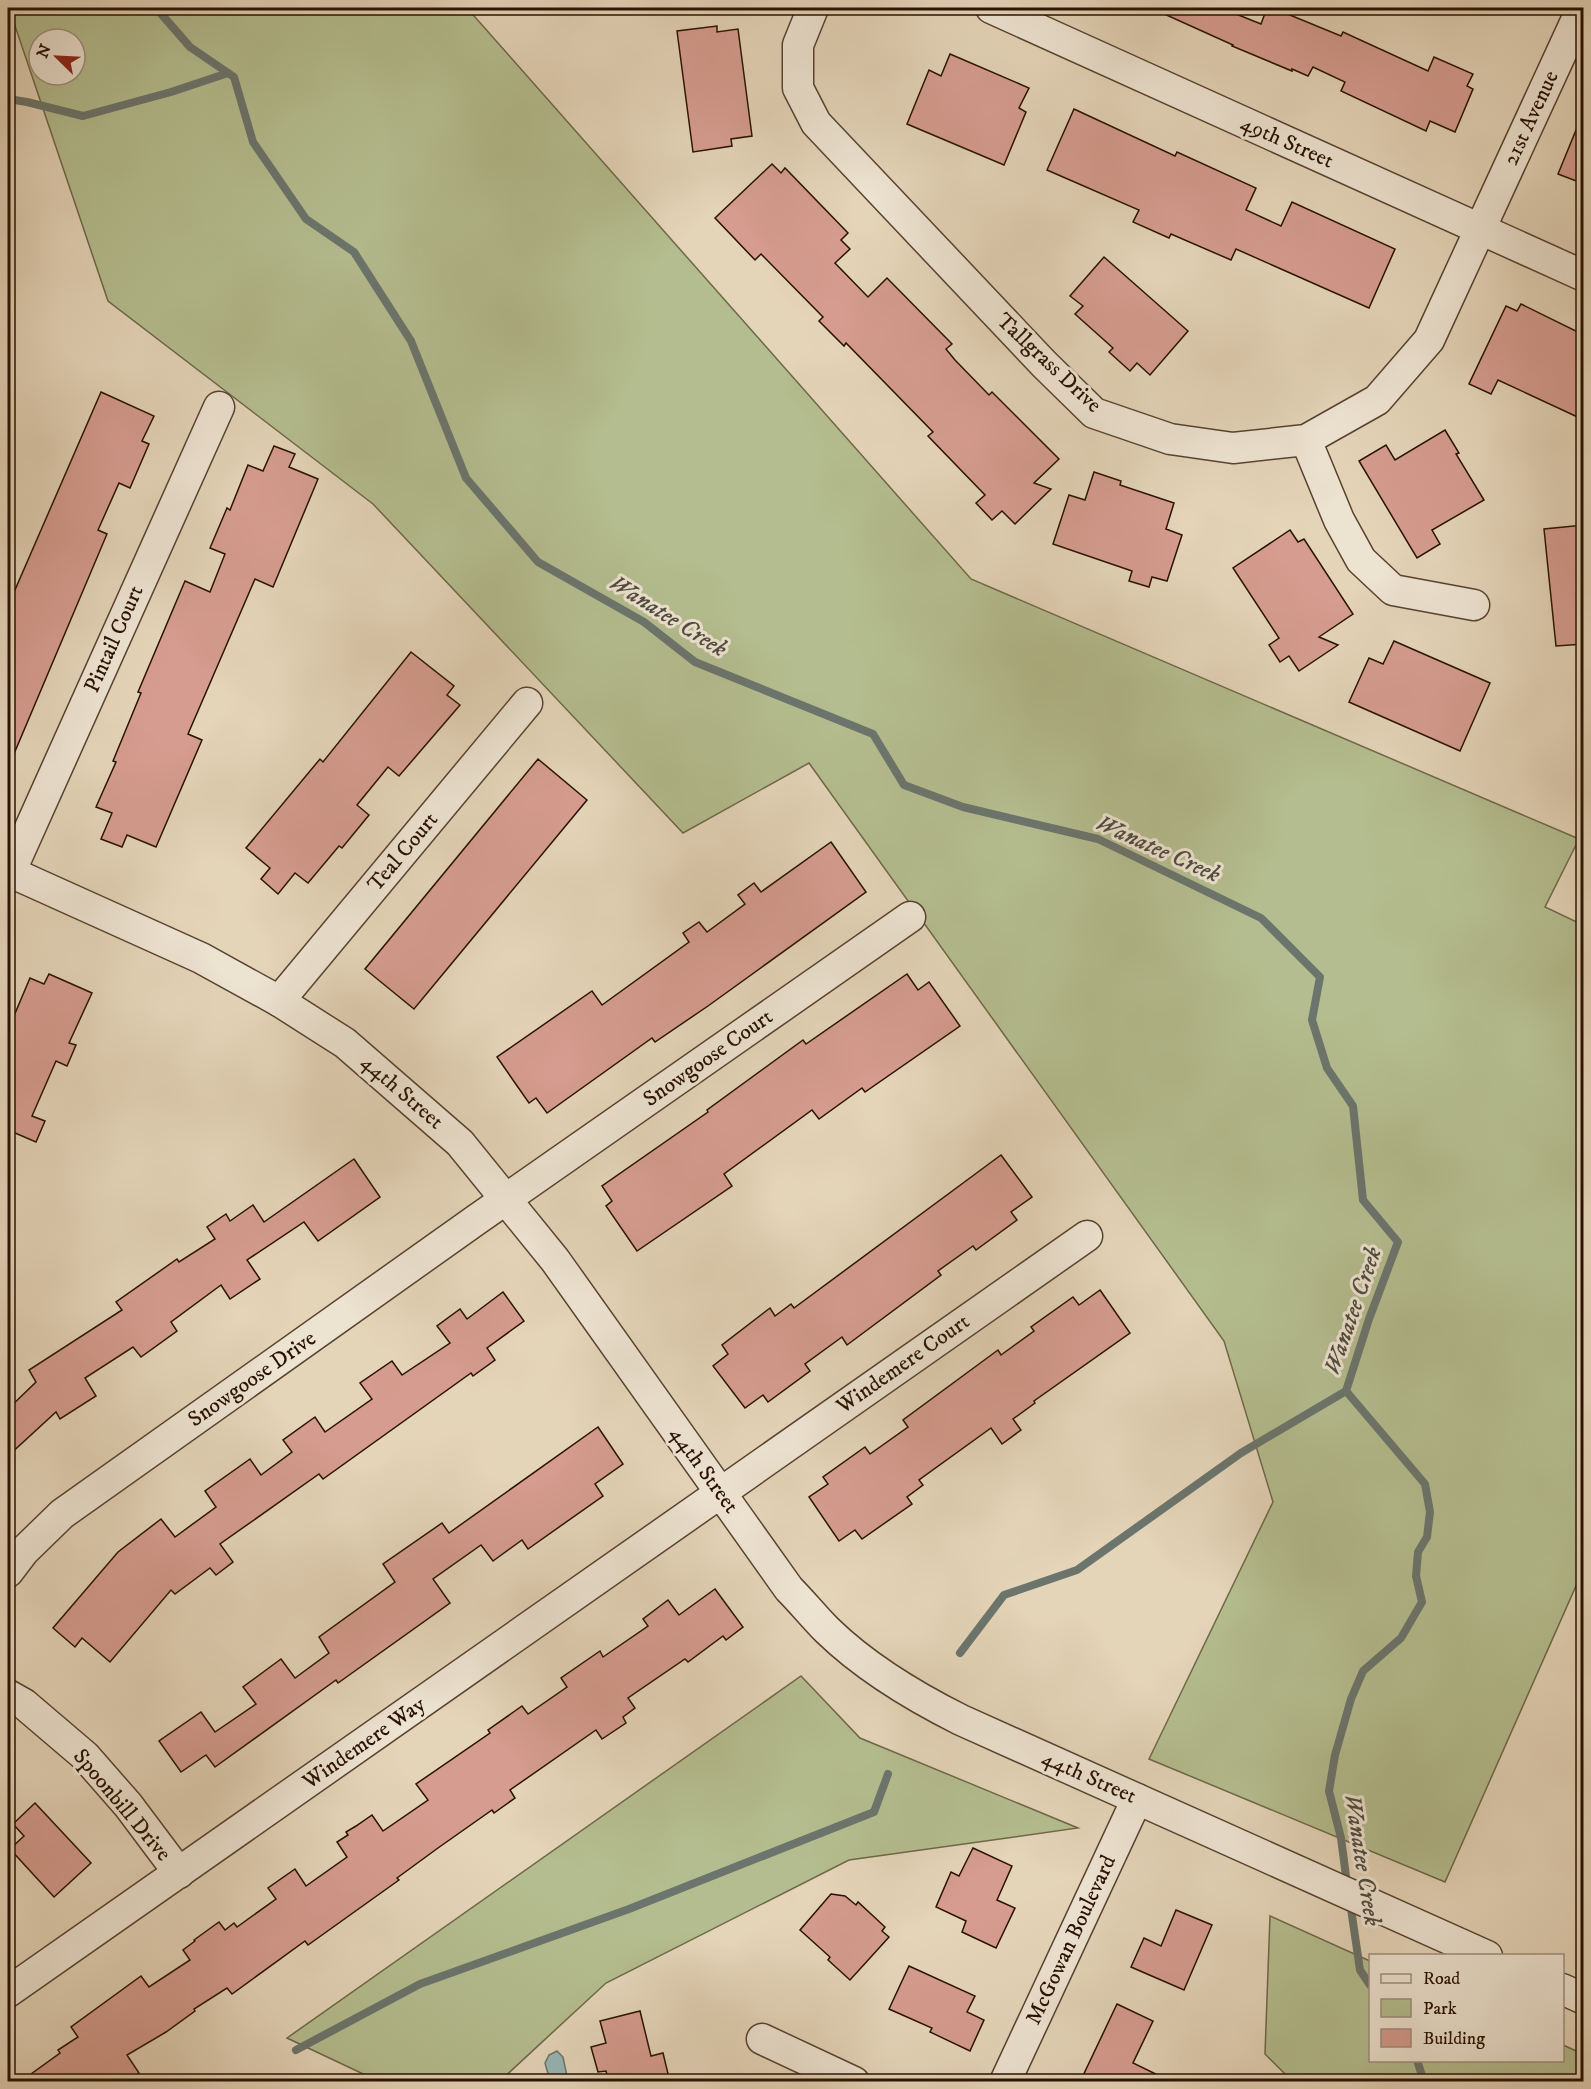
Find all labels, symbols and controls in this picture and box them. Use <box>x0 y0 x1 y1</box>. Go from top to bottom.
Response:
north arrow <box>27 27 87 87</box>
text: N <box>32 41 56 61</box>
street label: 21st Avenue <box>1497 66 1565 170</box>
street label: 49th Street <box>1236 110 1338 174</box>
street label: Tallgrass Drive <box>991 307 1107 419</box>
water label: Wanatee Creek <box>604 568 732 664</box>
street label: Pintail Court <box>78 581 150 697</box>
street label: Teal Court <box>362 807 444 897</box>
water label: Wanatee Creek <box>1091 808 1225 890</box>
street label: Snowgoose Court <box>638 1003 778 1113</box>
street label: 44th Street <box>355 1049 449 1135</box>
water label: Wanatee Creek <box>1317 1243 1389 1379</box>
street label: Windemere Court <box>831 1308 975 1420</box>
street label: Snowgoose Drive <box>183 1325 321 1433</box>
street label: 44th Street <box>663 1421 745 1519</box>
street label: Windemere Way <box>297 1690 431 1796</box>
street label: Spoonbill Drive <box>67 1743 177 1867</box>
street label: 44th Street <box>1038 1744 1140 1810</box>
water label: Wanatee Creek <box>1337 1792 1387 1928</box>
street label: McGowan Boulevard <box>1020 1851 1122 2029</box>
legend <box>1369 1954 1564 2062</box>
text: Road <box>1423 1968 1460 1990</box>
text: Park <box>1423 1998 1457 2020</box>
text: Building <box>1423 2028 1485 2050</box>

